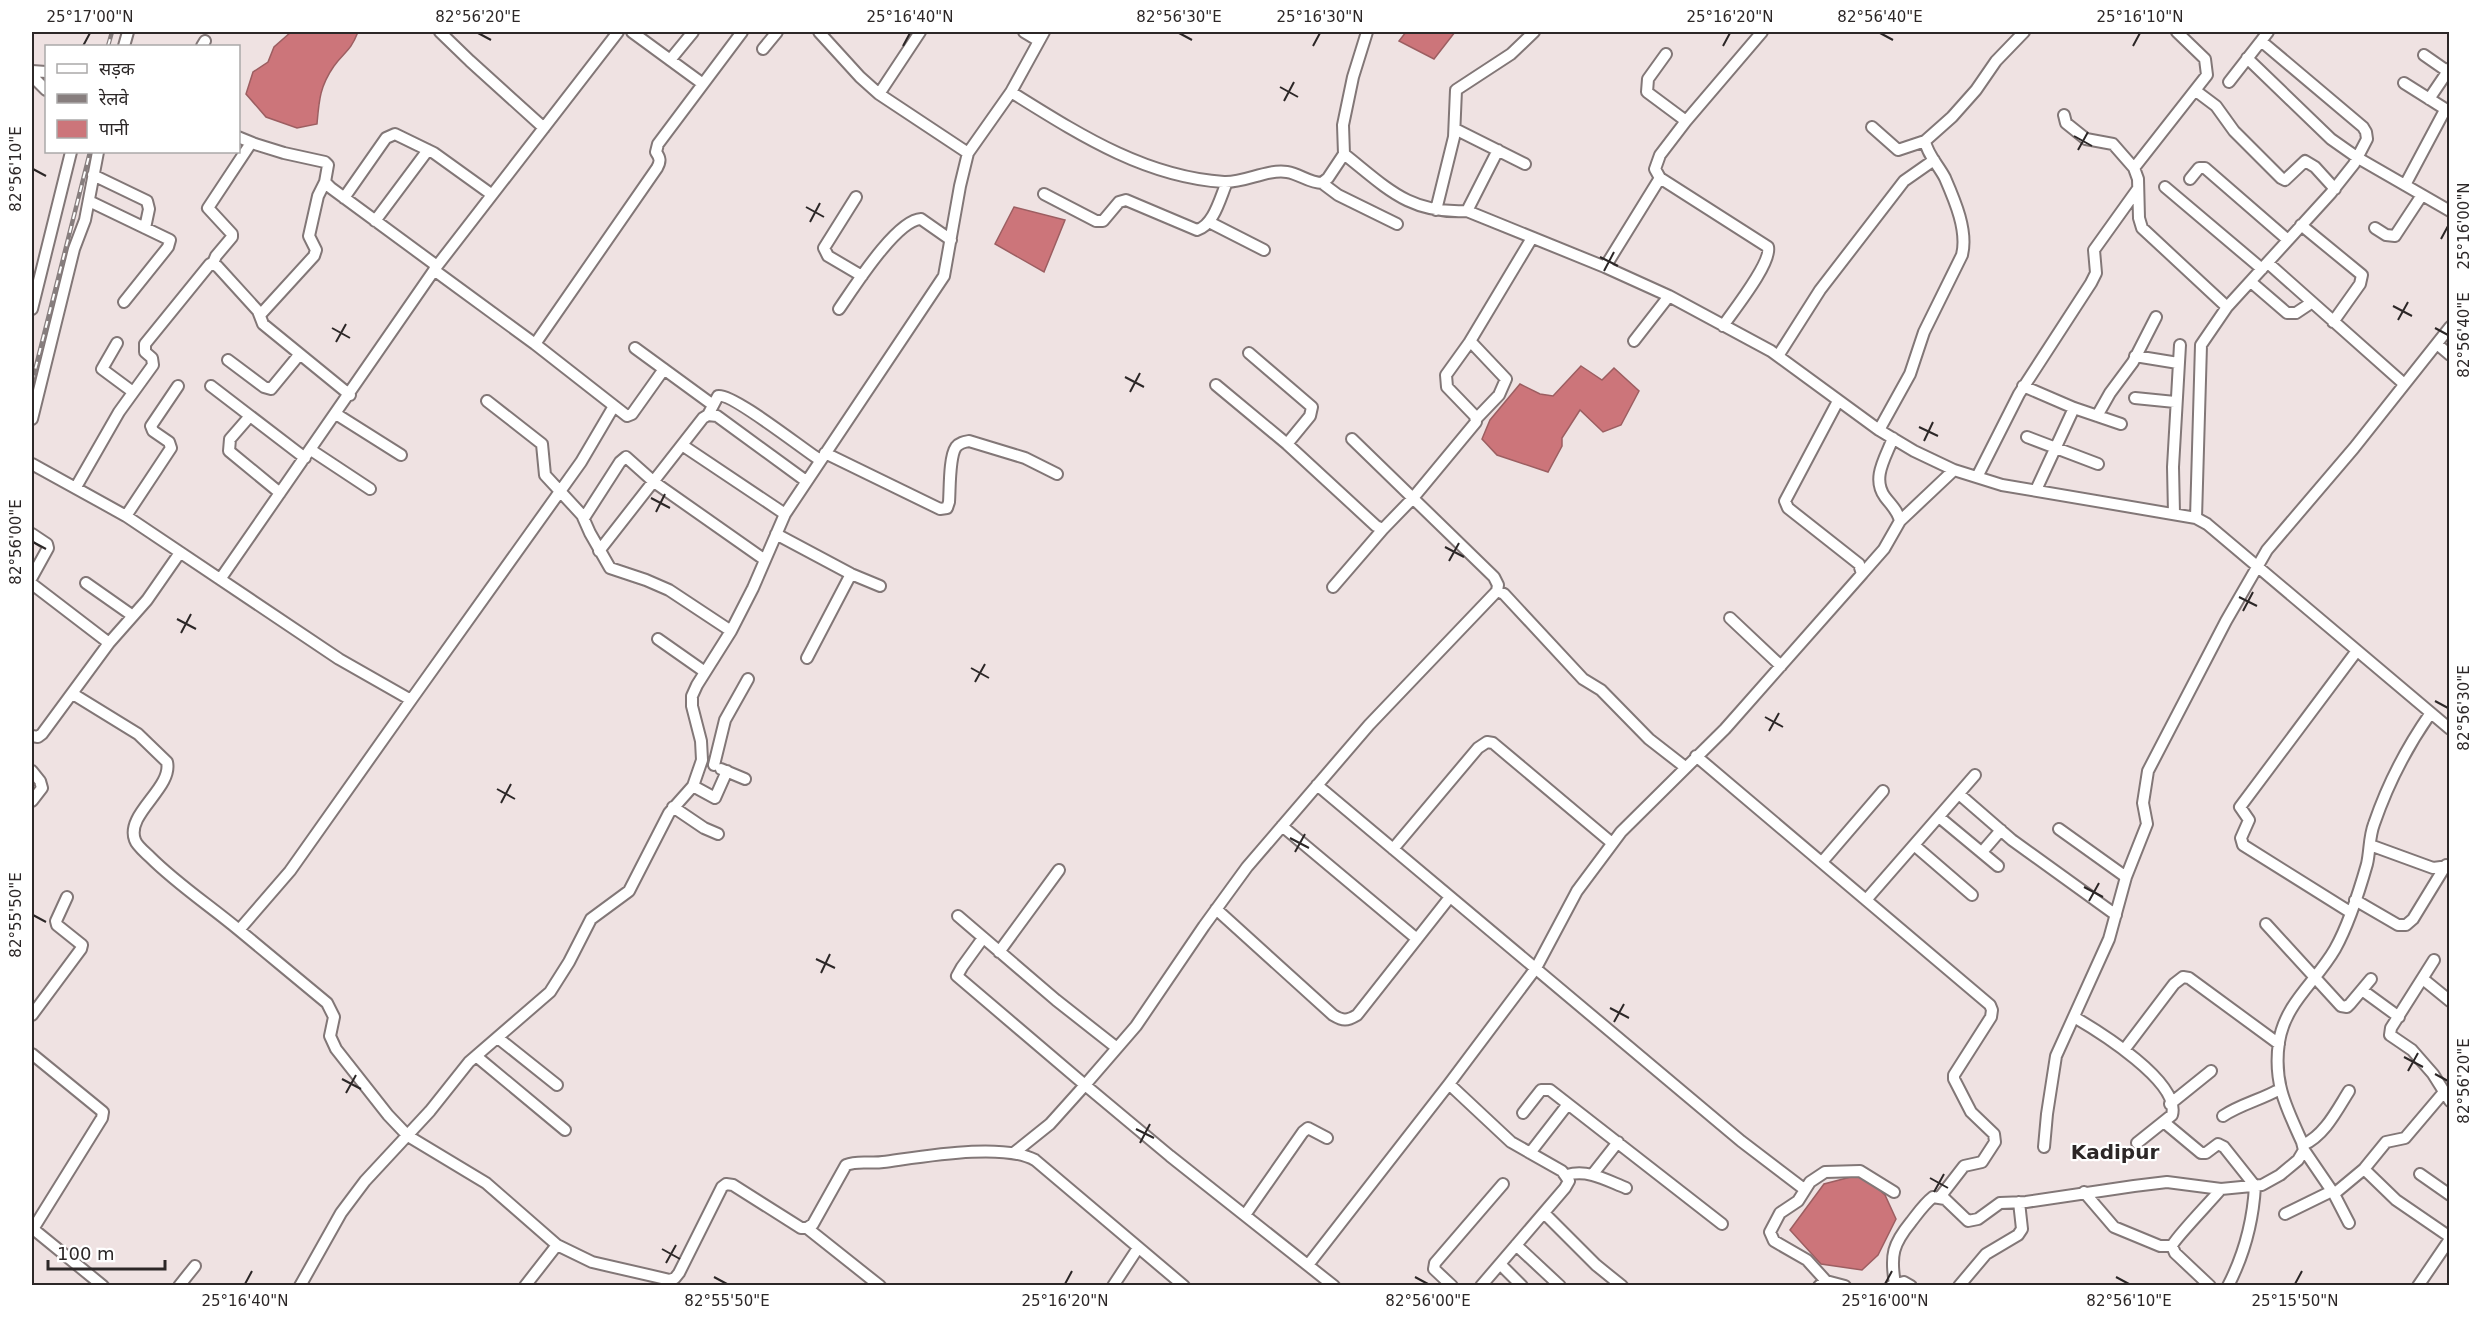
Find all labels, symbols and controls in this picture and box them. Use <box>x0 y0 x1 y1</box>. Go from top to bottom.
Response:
text: 25°17'00"N <box>46 8 134 26</box>
text: 82°56'20"E <box>435 8 521 26</box>
text: 25°16'40"N <box>866 8 954 26</box>
text: 82°56'30"E <box>1136 8 1222 26</box>
text: 25°16'30"N <box>1276 8 1364 26</box>
text: 25°16'20"N <box>1686 8 1774 26</box>
text: 82°56'40"E <box>1837 8 1923 26</box>
text: 25°16'10"N <box>2096 8 2184 26</box>
legend <box>45 45 240 153</box>
text: सड़क <box>99 58 136 79</box>
text: रेलवे <box>98 88 130 109</box>
text: पानी <box>99 118 129 139</box>
text: 82°56'10"E <box>7 126 25 212</box>
text: 25°16'00"N <box>2455 182 2473 270</box>
text: 82°56'40"E <box>2455 292 2473 378</box>
text: 82°56'00"E <box>7 499 25 585</box>
text: 82°56'30"E <box>2455 665 2473 751</box>
text: 82°55'50"E <box>7 872 25 958</box>
text: 82°56'20"E <box>2455 1038 2473 1124</box>
district label: Kadipur <box>2071 1140 2159 1164</box>
scale bar <box>48 1233 165 1271</box>
text: 100 m <box>57 1243 115 1264</box>
text: 25°16'40"N <box>201 1292 289 1310</box>
text: 82°55'50"E <box>684 1292 770 1310</box>
text: 25°16'20"N <box>1021 1292 1109 1310</box>
text: 82°56'00"E <box>1385 1292 1471 1310</box>
text: 25°16'00"N <box>1841 1292 1929 1310</box>
text: 82°56'10"E <box>2086 1292 2172 1310</box>
text: 25°15'50"N <box>2251 1292 2339 1310</box>

